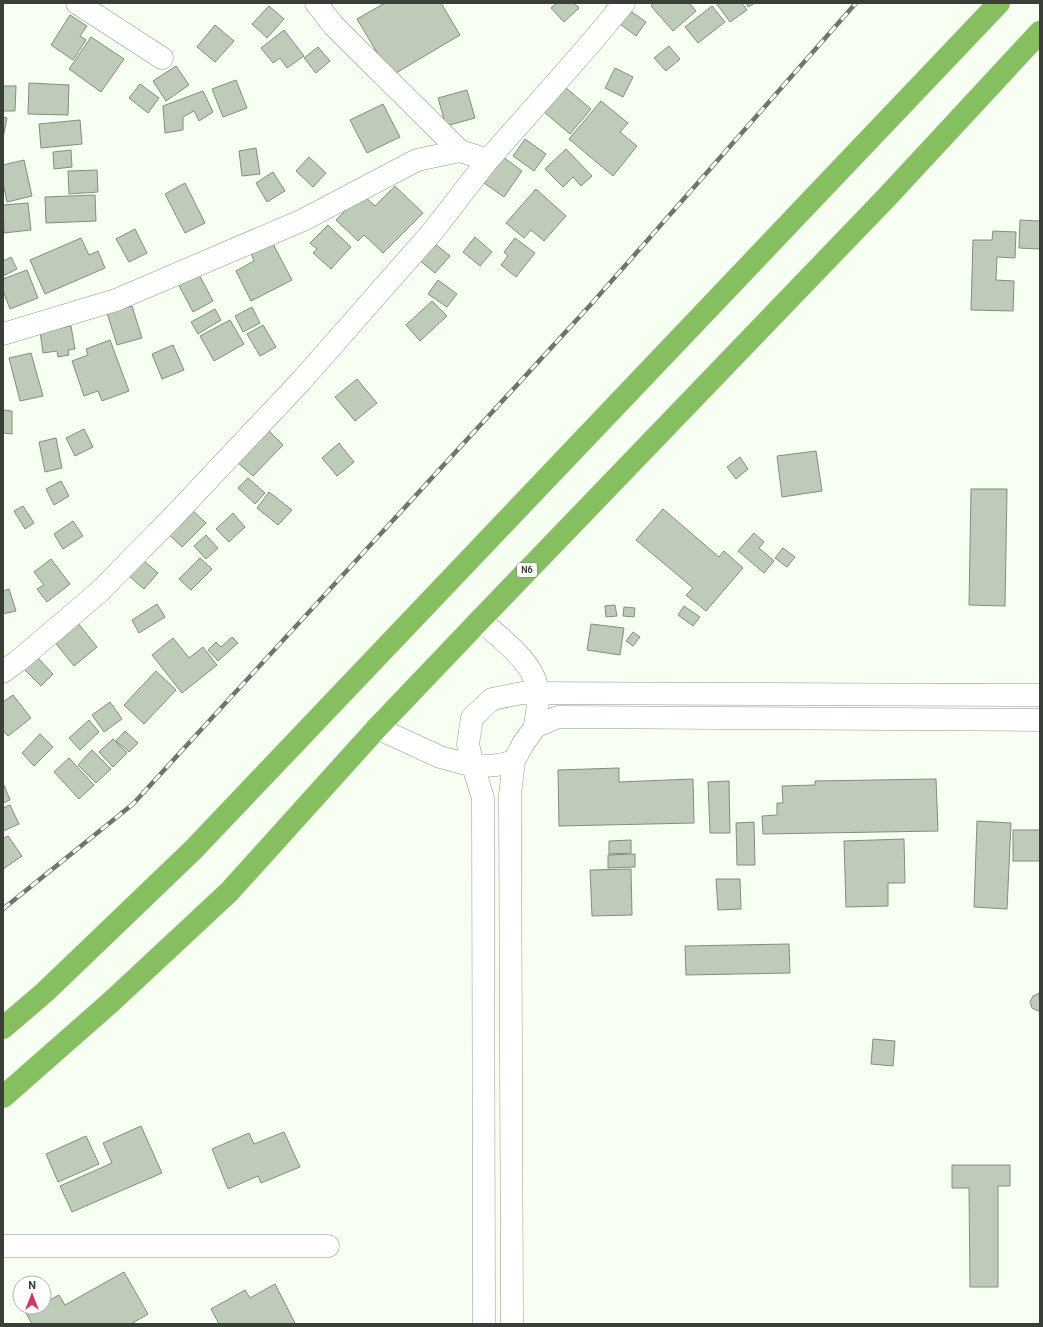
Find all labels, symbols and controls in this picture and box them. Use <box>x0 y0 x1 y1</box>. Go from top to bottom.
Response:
road number: N6 <box>517 563 537 577</box>
north arrow <box>12 1275 52 1315</box>
text: N <box>28 1279 36 1292</box>

